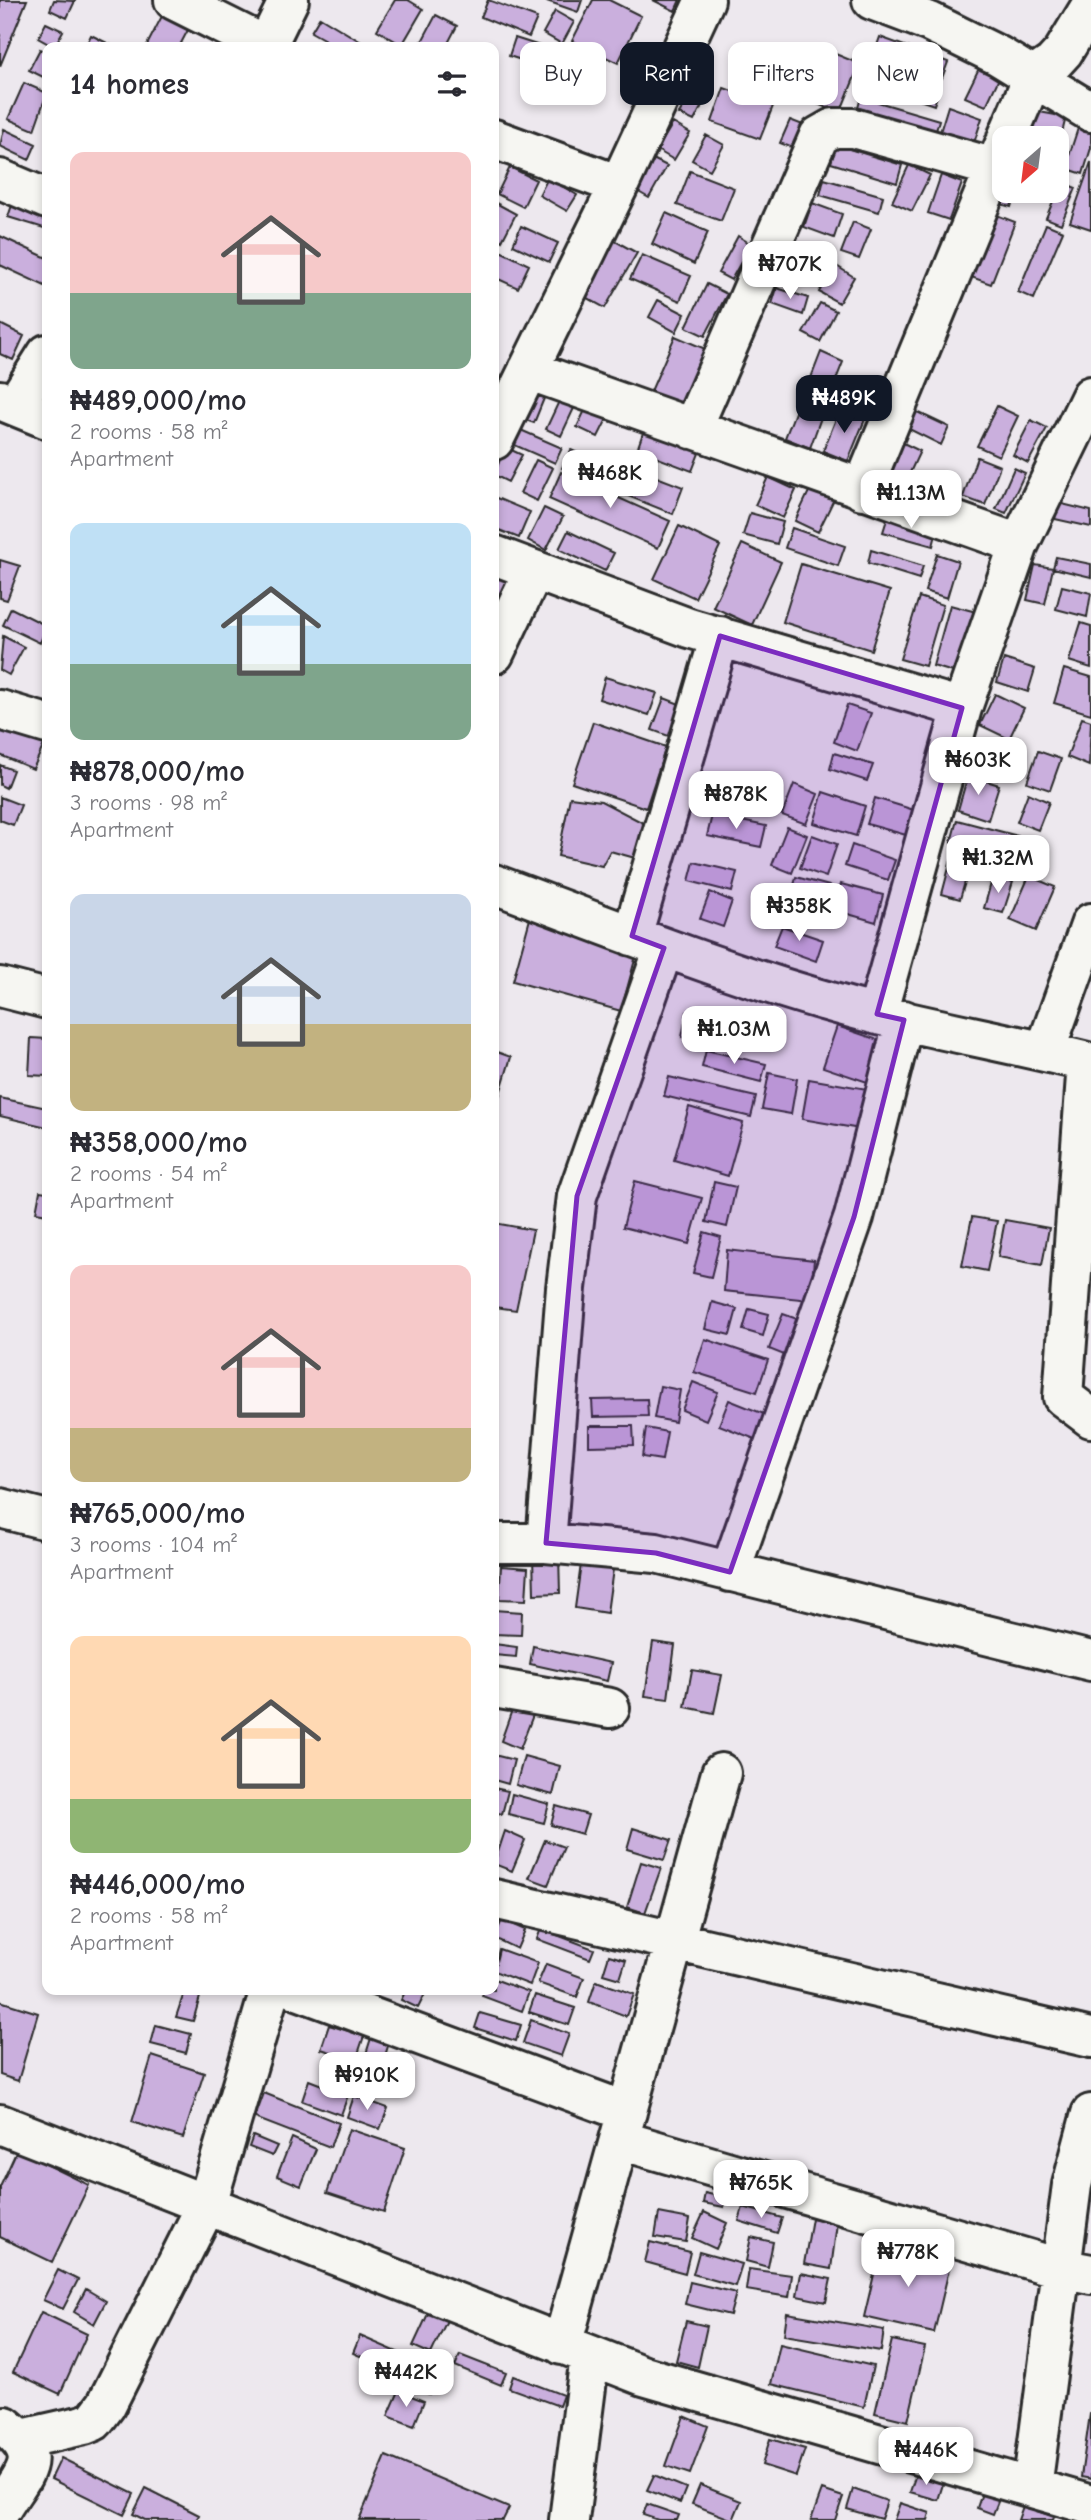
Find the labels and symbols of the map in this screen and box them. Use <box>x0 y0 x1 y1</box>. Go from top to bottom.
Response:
north arrow <box>992 126 1069 203</box>
pin: ₦707K <box>741 242 839 301</box>
pin: ₦489K <box>795 376 893 435</box>
pin: ₦468K <box>561 450 659 510</box>
pin: ₦1.13M <box>854 470 968 530</box>
pin: ₦603K <box>929 738 1027 797</box>
pin: ₦878K <box>687 772 785 831</box>
pin: ₦1.32M <box>941 836 1055 895</box>
pin: ₦358K <box>750 884 848 943</box>
pin: ₦1.03M <box>677 1006 791 1066</box>
pin: ₦910K <box>318 2052 416 2112</box>
pin: ₦765K <box>712 2160 810 2220</box>
pin: ₦778K <box>859 2230 957 2289</box>
pin: ₦442K <box>357 2350 455 2409</box>
pin: ₦446K <box>877 2428 975 2487</box>

